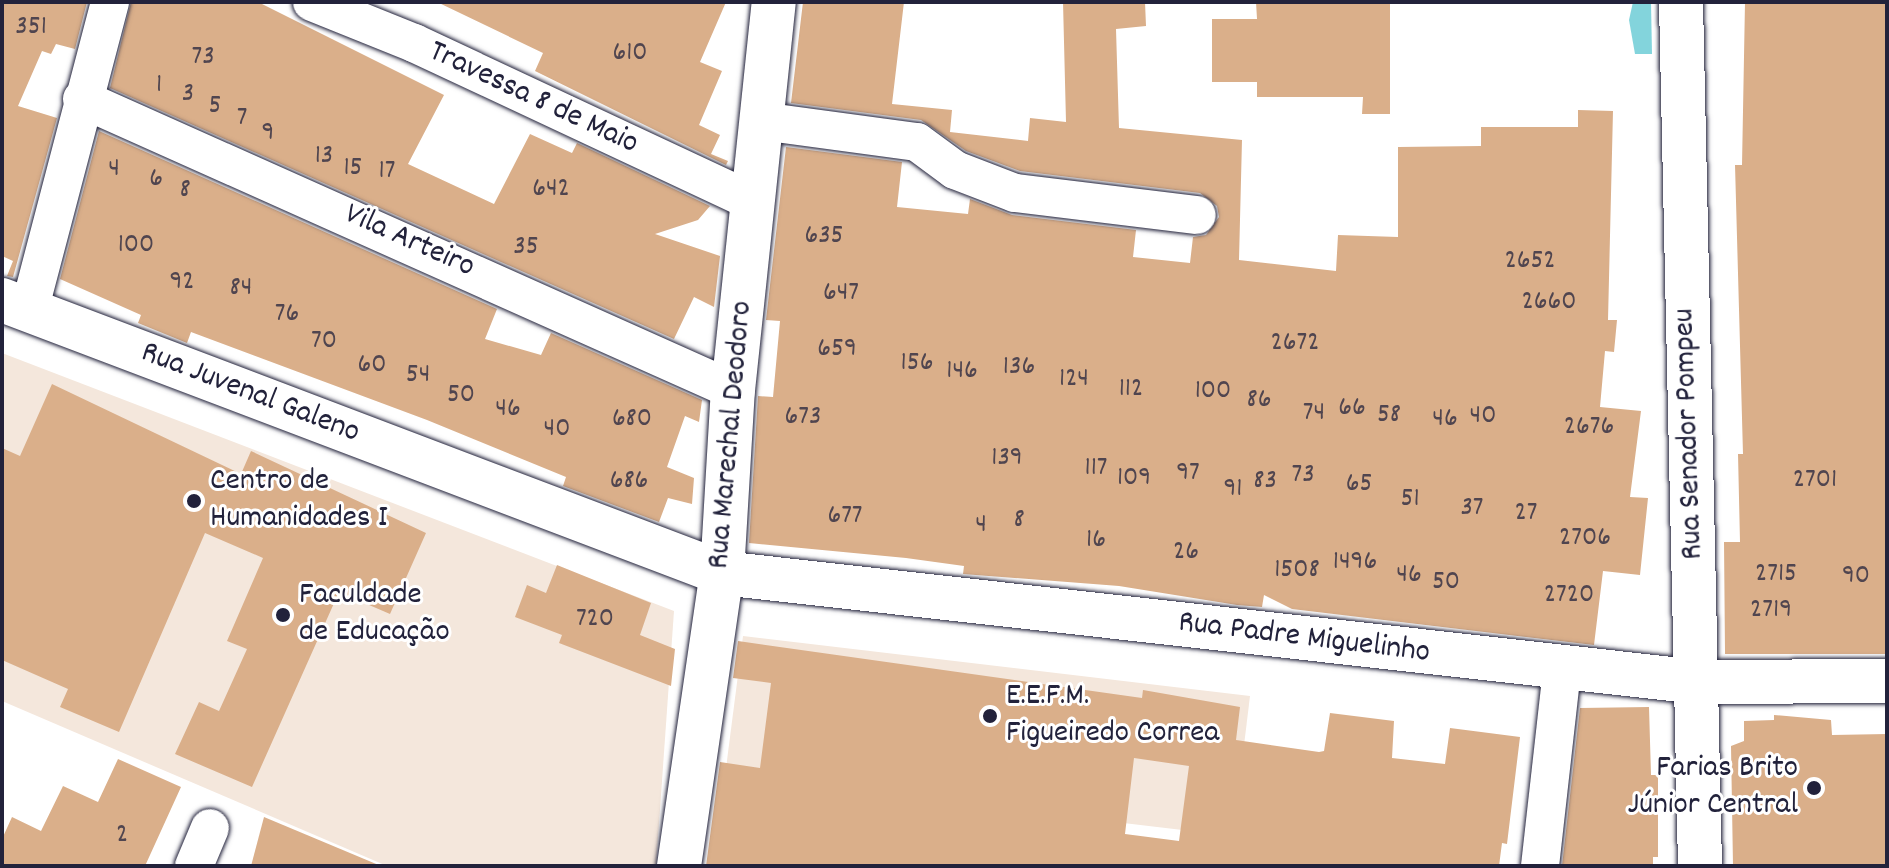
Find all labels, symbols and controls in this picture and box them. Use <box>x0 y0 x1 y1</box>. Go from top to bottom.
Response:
house number: 351 <box>15 11 47 45</box>
street label: Travessa 8 de Maio <box>422 34 644 164</box>
house number: 610 <box>612 37 648 71</box>
house number: 73 <box>191 41 215 75</box>
house number: 1 <box>156 69 162 103</box>
house number: 3 <box>182 78 194 112</box>
house number: 5 <box>209 90 221 124</box>
house number: 7 <box>237 102 247 136</box>
house number: 9 <box>262 117 274 151</box>
house number: 13 <box>315 140 333 174</box>
house number: 15 <box>343 152 363 186</box>
house number: 4 <box>108 153 120 187</box>
house number: 17 <box>379 155 395 189</box>
house number: 6 <box>149 163 163 197</box>
house number: 642 <box>532 173 570 207</box>
house number: 8 <box>179 174 191 208</box>
street label: Vila Arteiro <box>338 196 480 288</box>
house number: 635 <box>804 220 844 254</box>
house number: 100 <box>118 229 154 263</box>
house number: 35 <box>513 231 539 265</box>
house number: 2652 <box>1504 245 1556 279</box>
house number: 92 <box>169 266 195 300</box>
house number: 84 <box>230 272 252 306</box>
house number: 647 <box>823 277 859 311</box>
house number: 2660 <box>1522 286 1576 320</box>
house number: 76 <box>275 298 299 332</box>
street label: Rua Marechal Deodoro <box>701 299 763 571</box>
street label: Rua Senador Pompeu <box>1666 308 1714 560</box>
house number: 70 <box>311 325 337 359</box>
house number: 2672 <box>1271 327 1319 361</box>
house number: 659 <box>817 333 857 367</box>
street label: Rua Juvenal Galeno <box>135 335 365 453</box>
house number: 156 <box>901 347 933 381</box>
house number: 60 <box>358 349 386 383</box>
house number: 136 <box>1003 351 1035 385</box>
house number: 146 <box>946 355 978 389</box>
house number: 54 <box>406 359 430 393</box>
house number: 124 <box>1059 363 1089 397</box>
house number: 112 <box>1119 373 1143 407</box>
house number: 100 <box>1195 375 1231 409</box>
house number: 50 <box>447 379 475 413</box>
house number: 86 <box>1247 384 1271 418</box>
house number: 66 <box>1338 392 1366 426</box>
house number: 46 <box>495 393 521 427</box>
house number: 74 <box>1303 397 1325 431</box>
house number: 58 <box>1377 399 1401 433</box>
house number: 40 <box>1470 400 1496 434</box>
house number: 673 <box>785 401 821 435</box>
house number: 680 <box>612 403 652 437</box>
house number: 46 <box>1432 403 1458 437</box>
house number: 2676 <box>1564 411 1614 445</box>
house number: 40 <box>544 413 570 447</box>
house number: 139 <box>991 442 1023 476</box>
house number: 117 <box>1085 452 1107 486</box>
house number: 97 <box>1176 457 1200 491</box>
house number: 73 <box>1291 459 1315 493</box>
house number: 109 <box>1117 462 1151 496</box>
place label: Centro de Humanidades I <box>210 464 388 539</box>
house number: 2701 <box>1793 464 1837 498</box>
house number: 686 <box>610 465 648 499</box>
house number: 83 <box>1253 465 1277 499</box>
house number: 65 <box>1346 468 1372 502</box>
house number: 91 <box>1224 473 1242 507</box>
house number: 51 <box>1400 483 1420 517</box>
marker: Centro de Humanidades I <box>185 492 203 510</box>
house number: 37 <box>1460 492 1484 526</box>
house number: 27 <box>1515 497 1537 531</box>
house number: 677 <box>827 500 863 534</box>
house number: 8 <box>1013 504 1025 538</box>
house number: 4 <box>975 509 987 543</box>
house number: 2706 <box>1559 522 1611 556</box>
house number: 16 <box>1086 524 1106 558</box>
house number: 26 <box>1173 536 1199 570</box>
house number: 1496 <box>1333 546 1377 580</box>
house number: 1508 <box>1274 554 1320 588</box>
house number: 2715 <box>1755 558 1797 592</box>
house number: 46 <box>1396 559 1422 593</box>
house number: 90 <box>1842 560 1870 594</box>
house number: 50 <box>1432 566 1460 600</box>
place label: Faculdade de Educação <box>299 578 450 653</box>
house number: 2720 <box>1544 579 1594 613</box>
house number: 2719 <box>1750 594 1792 628</box>
house number: 720 <box>576 603 614 637</box>
street label: Rua Padre Miguelinho <box>1176 605 1432 673</box>
marker: Faculdade de Educação <box>274 606 292 624</box>
place label: E.E.F.M. Figueiredo Correa <box>1006 679 1219 754</box>
marker: E.E.F.M. Figueiredo Correa <box>981 707 999 725</box>
place label: Farias Brito Júnior Central <box>1628 751 1798 826</box>
marker: Farias Brito Júnior Central <box>1805 779 1823 797</box>
house number: 2 <box>116 819 128 853</box>

